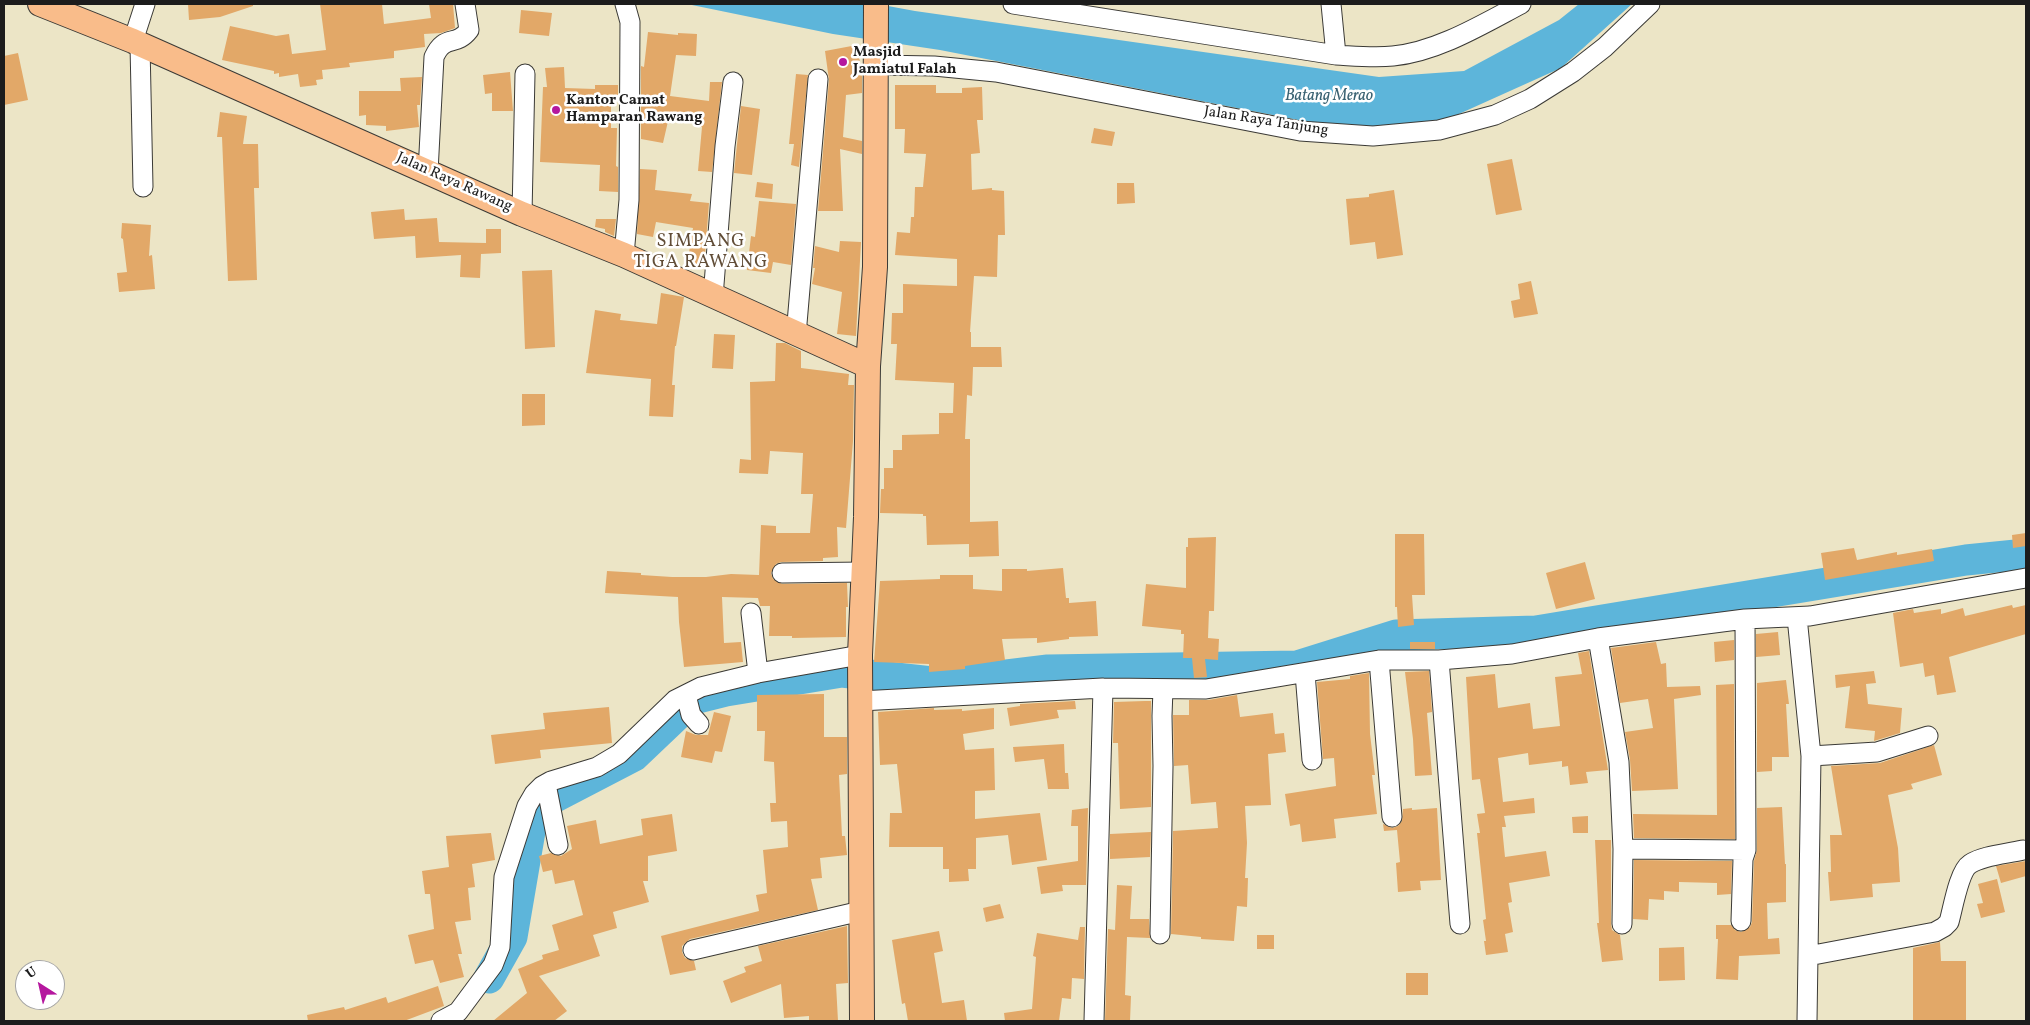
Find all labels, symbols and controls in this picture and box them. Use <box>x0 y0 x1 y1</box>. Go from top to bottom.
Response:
place label: Masjid Jamiatul Falah <box>853 44 957 79</box>
marker: Masjid Jamiatul Falah <box>837 56 849 68</box>
water label: Batang Merao <box>1285 87 1373 107</box>
place label: Kantor Camat Hamparan Rawang <box>566 92 702 127</box>
street label: Jalan Raya Tanjung <box>1202 103 1330 141</box>
marker: Kantor Camat Hamparan Rawang <box>550 104 562 116</box>
street label: Jalan Raya Rawang <box>393 149 515 217</box>
district label: SIMPANG TIGA RAWANG <box>632 232 770 274</box>
north arrow <box>15 960 65 1010</box>
text: U <box>22 963 41 984</box>

